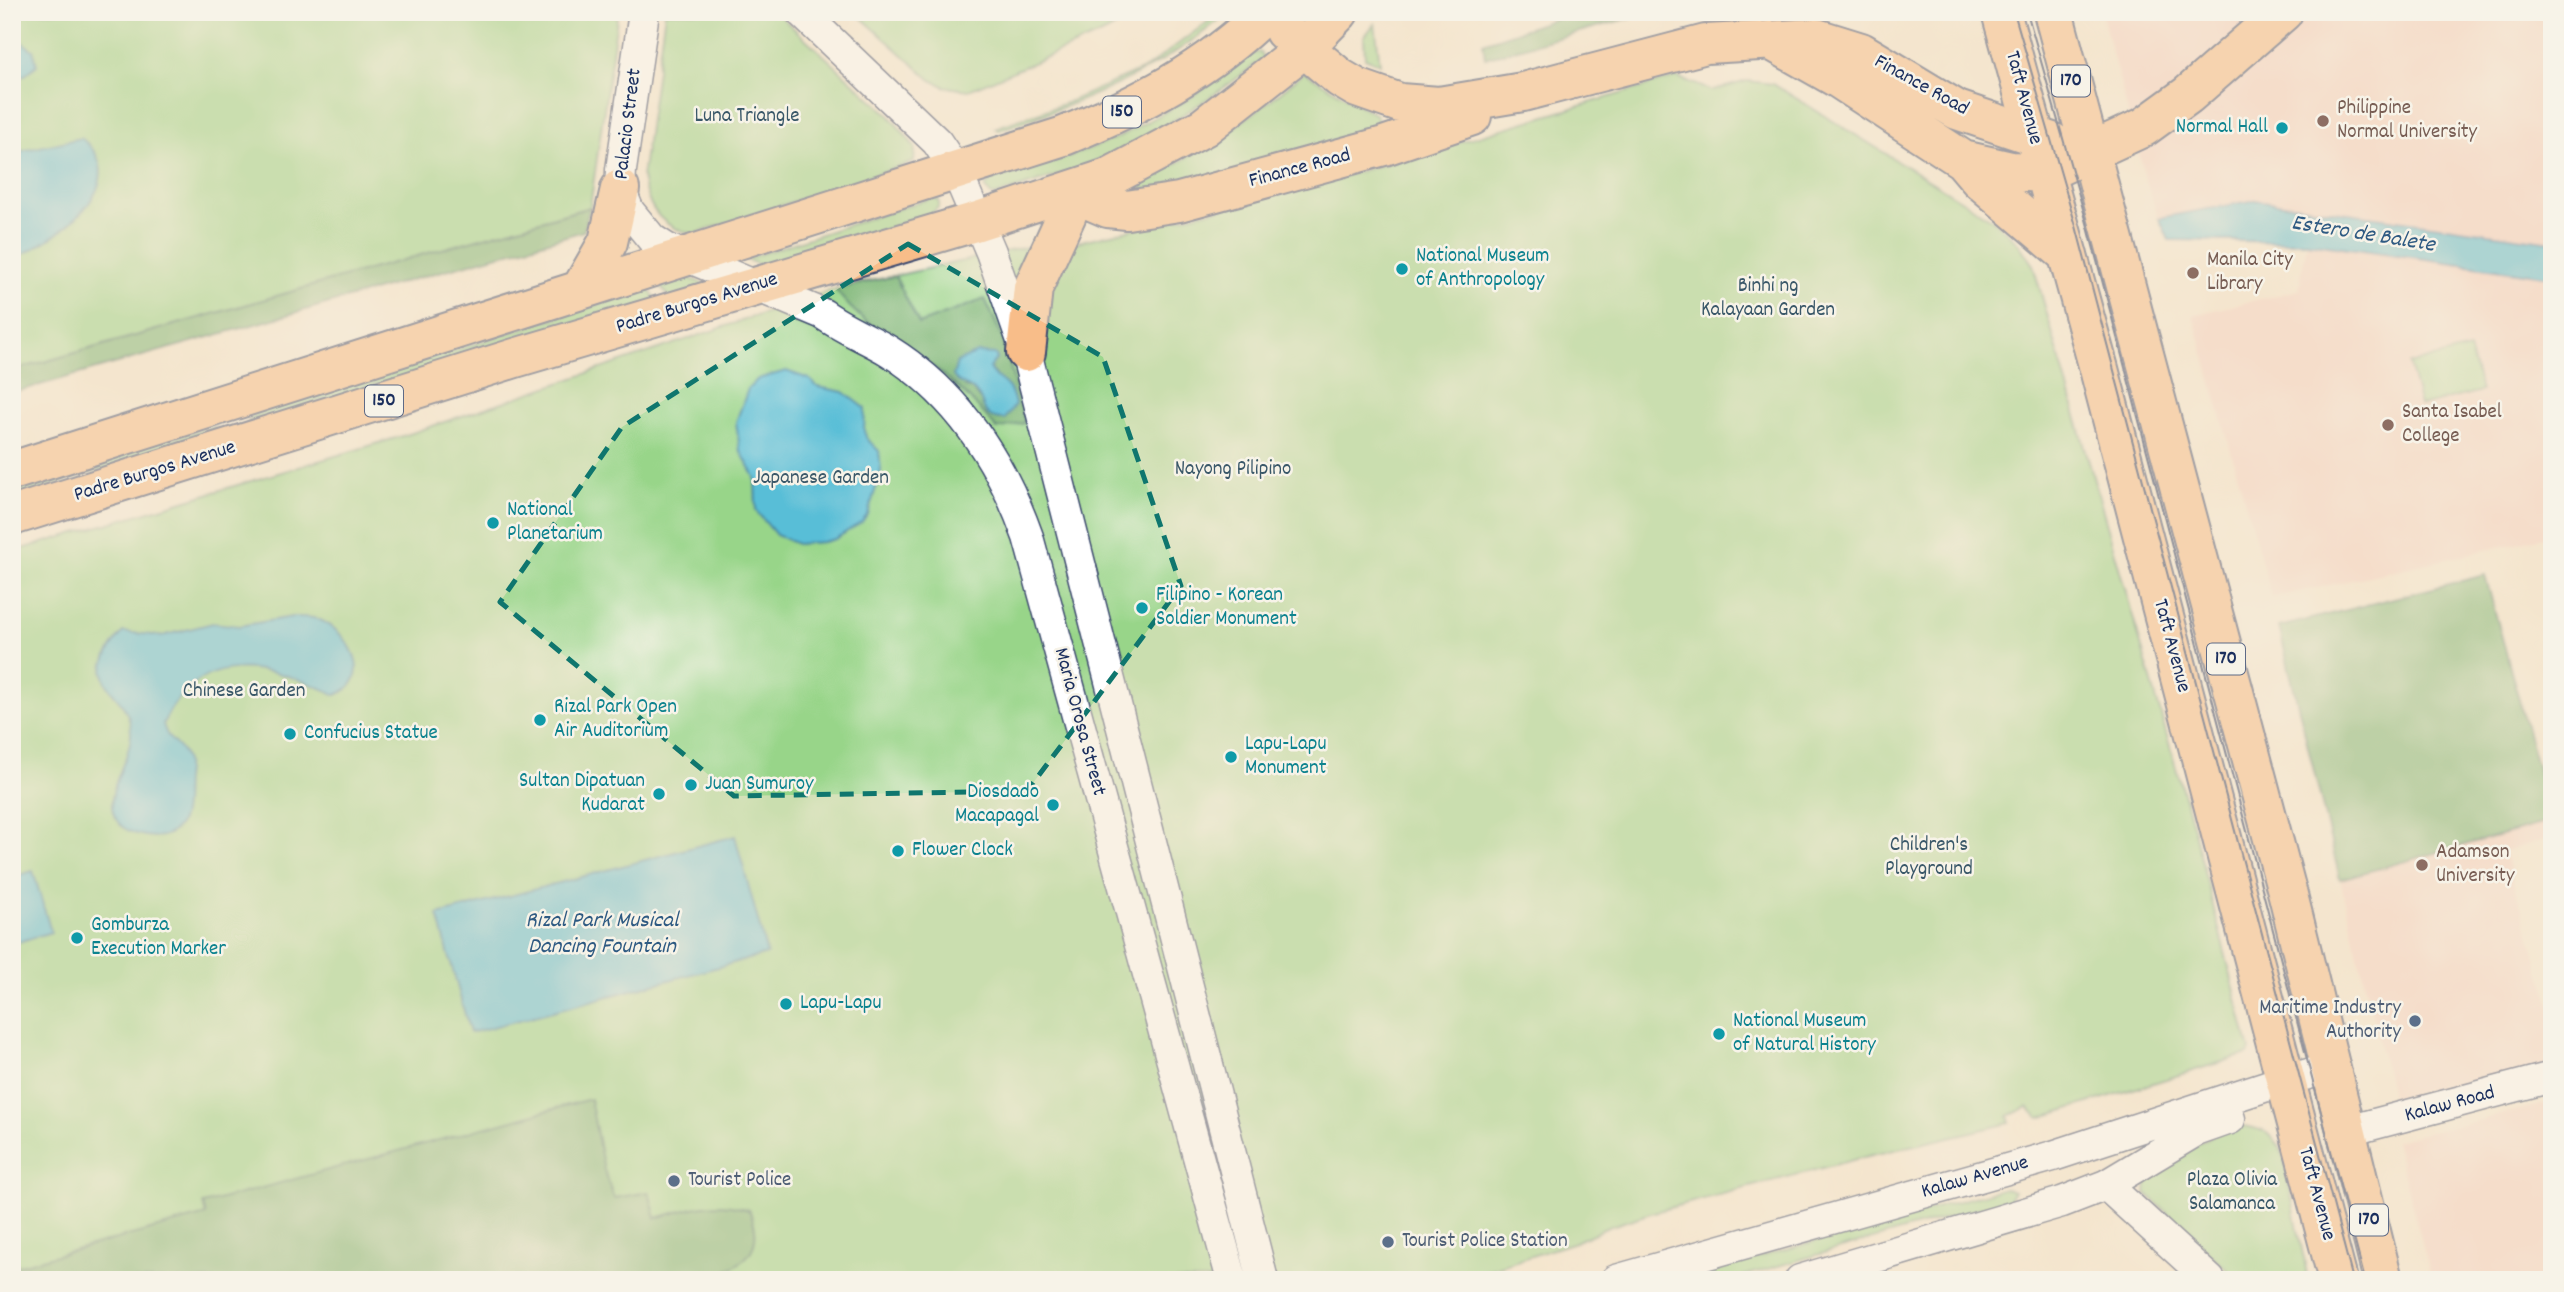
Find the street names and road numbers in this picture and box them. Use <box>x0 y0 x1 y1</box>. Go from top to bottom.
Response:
street label: Finance Road <box>1868 48 1974 124</box>
street label: Taft Avenue <box>1996 48 2050 148</box>
street label: Palacio Street <box>607 66 651 181</box>
road number: 170 <box>2052 66 2090 96</box>
road number: 150 <box>1103 96 1141 128</box>
street label: Finance Road <box>1246 141 1354 197</box>
street label: Padre Burgos Avenue <box>613 265 781 343</box>
road number: 150 <box>365 386 403 416</box>
street label: Padre Burgos Avenue <box>71 433 239 511</box>
street label: Taft Avenue <box>2144 596 2198 696</box>
road number: 170 <box>2207 644 2245 674</box>
street label: Maria Orosa Street <box>1045 645 1113 800</box>
street label: Kalaw Road <box>2402 1079 2498 1131</box>
street label: Taft Avenue <box>2289 1144 2343 1244</box>
street label: Kalaw Avenue <box>1918 1148 2032 1208</box>
road number: 170 <box>2350 1204 2388 1236</box>

